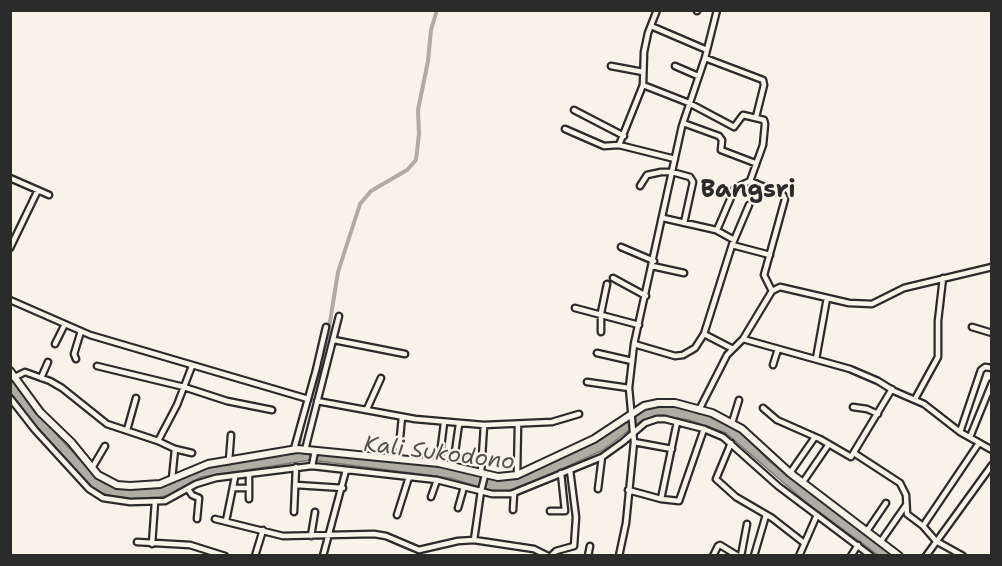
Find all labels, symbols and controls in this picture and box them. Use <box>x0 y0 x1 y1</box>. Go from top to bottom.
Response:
district label: Bangsri <box>700 177 796 205</box>
water label: Kali Sukodono <box>362 432 516 476</box>

